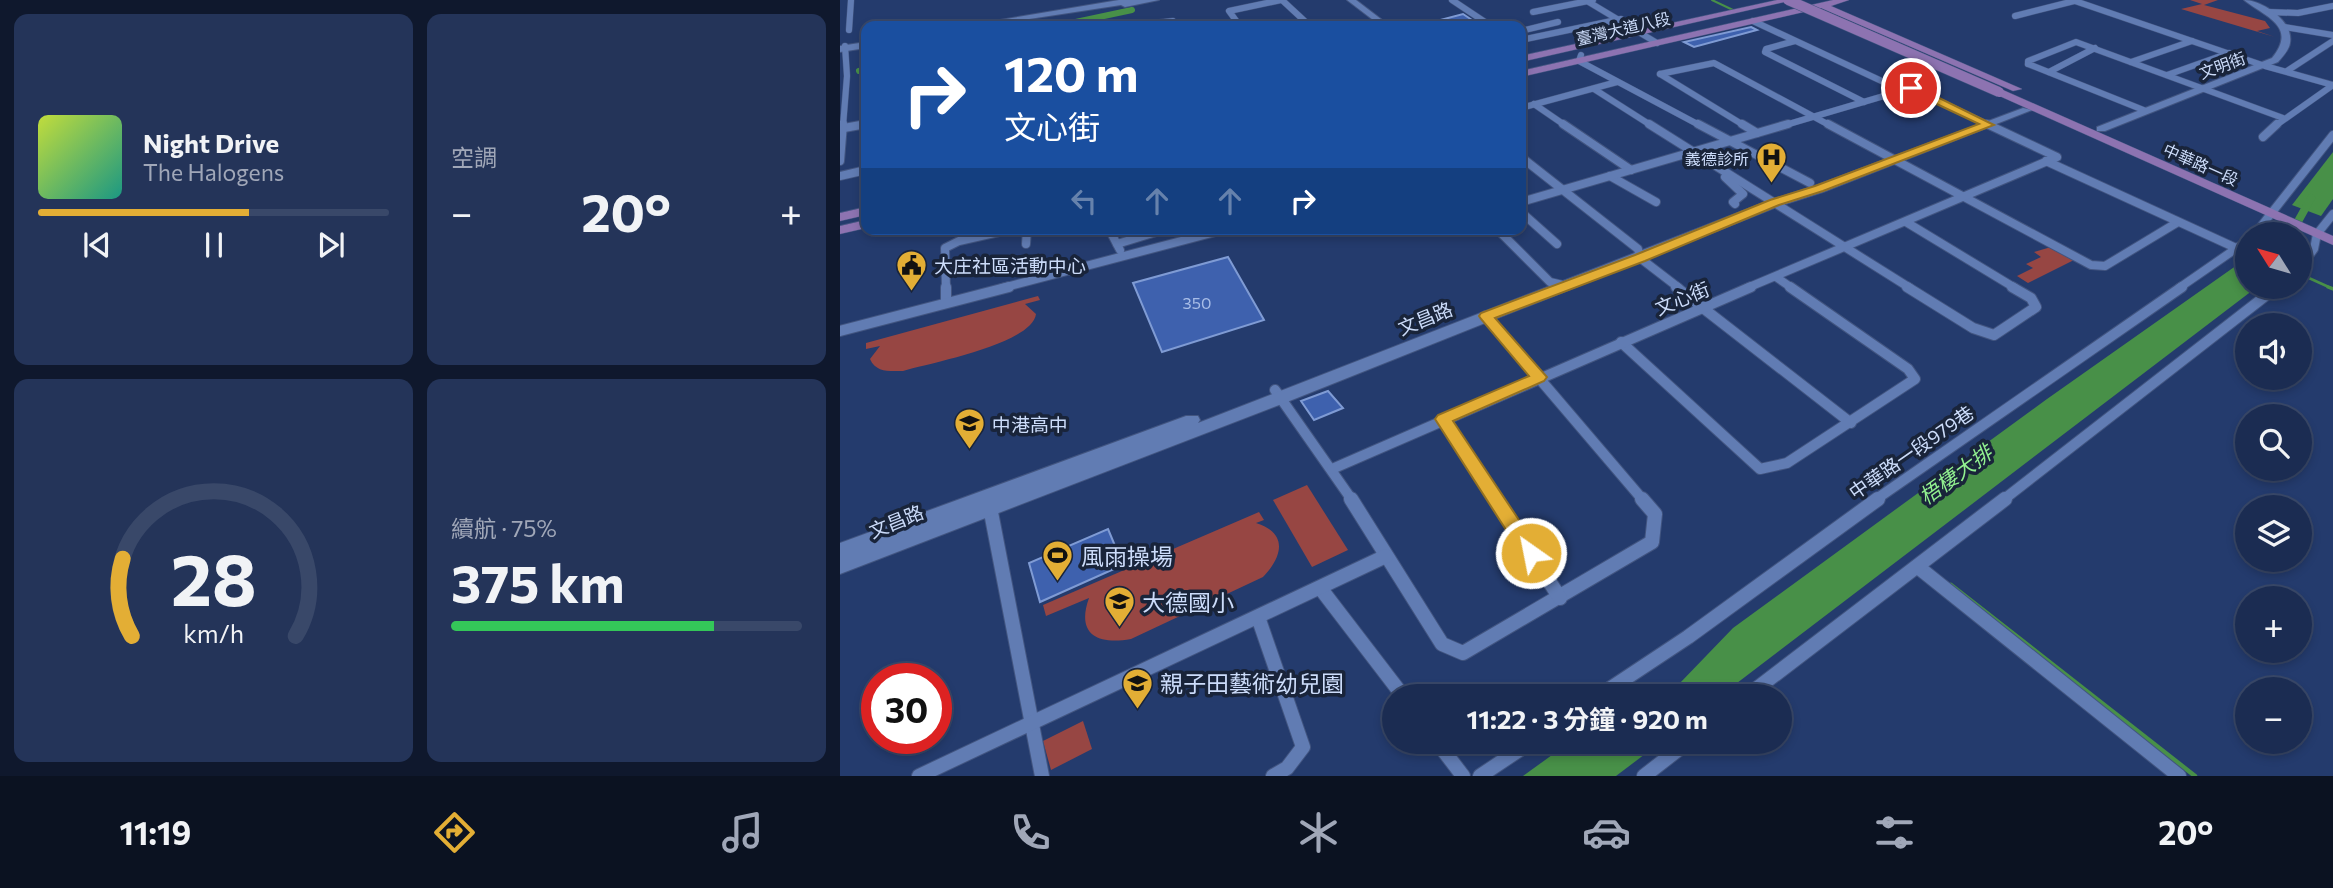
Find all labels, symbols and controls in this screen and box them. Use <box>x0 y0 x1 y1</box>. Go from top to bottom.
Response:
street label: 臺灣大道八段 <box>1574 8 1672 48</box>
text: 120 m <box>1004 42 1138 102</box>
street label: 文明街 <box>2196 48 2248 82</box>
icon: right <box>889 49 980 140</box>
pin <box>1881 58 1941 118</box>
icon: arrive <box>1892 69 1930 107</box>
text: 文心街 <box>1004 106 1100 146</box>
text: Night Drive <box>143 127 279 158</box>
street label: 中華路一段 <box>2161 139 2241 189</box>
hospital icon: 義德診所 <box>1755 141 1789 185</box>
text: 空調 <box>451 143 497 171</box>
place label: 義德診所 <box>1685 149 1749 168</box>
text: The Halogens <box>143 158 284 186</box>
text: 20° <box>581 179 671 243</box>
icon: left <box>1065 182 1103 220</box>
icon: ahead <box>1138 182 1176 220</box>
icon: ahead <box>1211 182 1249 220</box>
icon: right <box>1284 182 1322 220</box>
text: − <box>451 188 473 235</box>
text: + <box>780 188 802 235</box>
north arrow <box>2235 222 2312 299</box>
map controls <box>2235 222 2312 754</box>
icon: previous <box>78 226 116 264</box>
icon: pause <box>195 226 233 264</box>
icon: next <box>312 226 350 264</box>
public building icon: 大庄社區活動中心 <box>894 248 928 292</box>
place label: 大庄社區活動中心 <box>934 254 1086 277</box>
street label: 文心街 <box>1651 277 1713 319</box>
house number: 350 <box>1183 293 1211 312</box>
street label: 文昌路 <box>1394 297 1456 339</box>
button: sound <box>2235 313 2312 390</box>
street label: 中華路一段979巷 <box>1844 400 1978 504</box>
button: search <box>2235 404 2312 481</box>
school or university icon: 中港高中 <box>952 407 986 451</box>
place label: 中港高中 <box>992 413 1068 436</box>
water label: 梧棲大排 <box>1914 437 1999 509</box>
button: layers <box>2235 495 2312 572</box>
street label: 文昌路 <box>865 500 927 542</box>
text: 續航 · 75% <box>451 514 557 542</box>
position arrow <box>1494 516 1568 590</box>
text: 28 <box>171 533 257 622</box>
sports icon: 風雨操場 <box>1041 539 1075 583</box>
place label: 風雨操場 <box>1081 542 1173 570</box>
text: 375 km <box>451 550 625 614</box>
school or university icon: 大德國小 <box>1102 585 1136 629</box>
button: + <box>2235 586 2312 663</box>
place label: 大德國小 <box>1142 588 1234 616</box>
text: km/h <box>183 618 244 648</box>
speed limit sign: 30 <box>861 663 952 754</box>
school or university icon: 親子田藝術幼兒園 <box>1120 666 1154 710</box>
place label: 親子田藝術幼兒園 <box>1160 669 1344 697</box>
button: − <box>2235 677 2312 754</box>
text: 11:22 · 3 分鐘 · 920 m <box>1466 703 1708 734</box>
icon: directions <box>430 808 479 857</box>
icon: music <box>718 808 767 857</box>
icon: phone <box>1006 808 1055 857</box>
icon: climate <box>1294 808 1343 857</box>
icon: car <box>1582 808 1631 857</box>
icon: filters <box>1870 808 1919 857</box>
text: 11:19 <box>120 812 191 852</box>
text: 20° <box>2158 812 2213 852</box>

